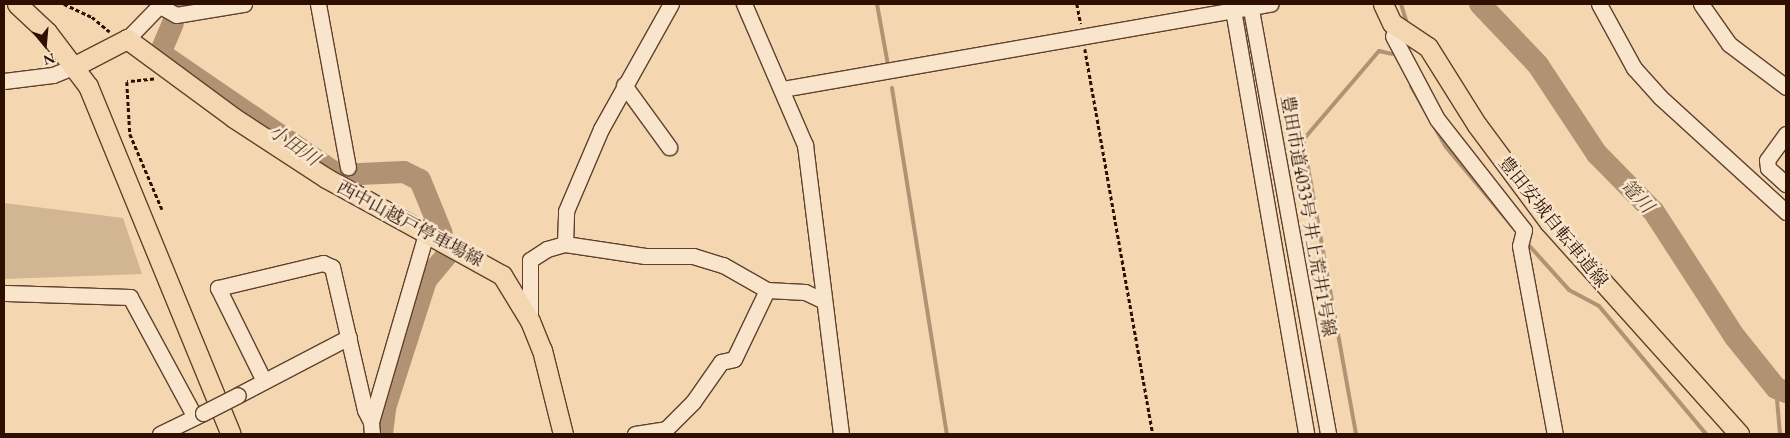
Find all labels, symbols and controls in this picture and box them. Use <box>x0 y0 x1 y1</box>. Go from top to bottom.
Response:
north arrow <box>20 20 70 70</box>
text: N <box>41 49 57 70</box>
street label: 豊田市道4033号 井上荒井1号線 <box>1276 94 1340 338</box>
water label: 小田川 <box>264 119 324 171</box>
street label: 豊田安城自転車道線 <box>1494 152 1612 292</box>
water label: 篭川 <box>1616 174 1658 218</box>
street label: 西中山越戸停車場線 <box>333 176 487 272</box>

